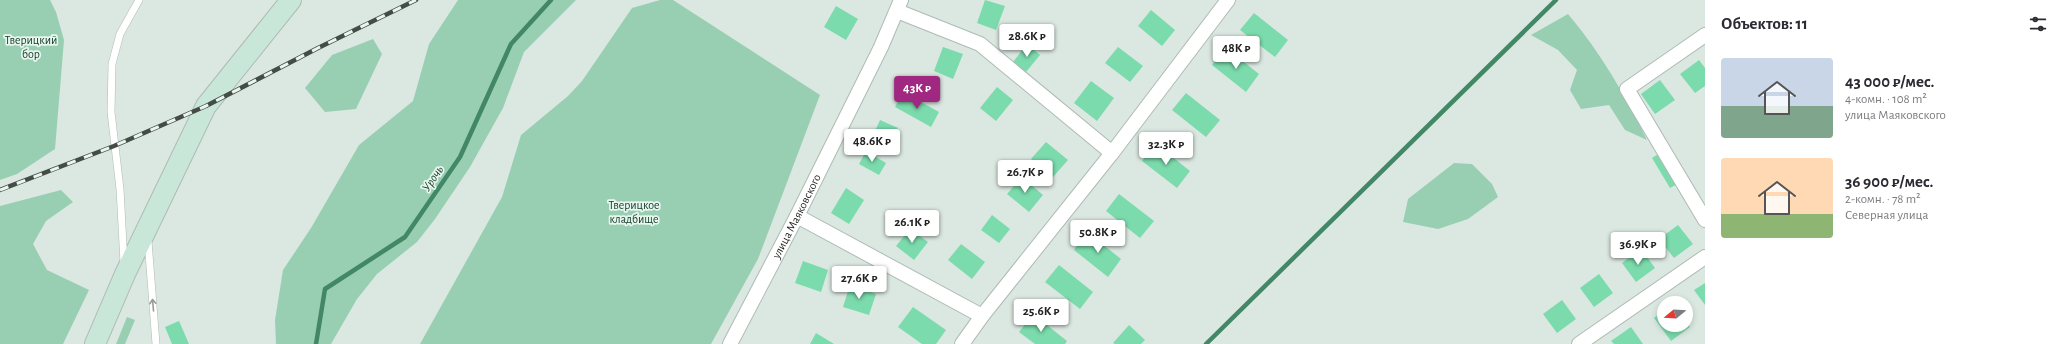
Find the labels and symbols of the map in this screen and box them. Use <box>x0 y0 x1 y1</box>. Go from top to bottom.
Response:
pin: 28.6K ₽ <box>990 24 1064 58</box>
park label: Тверицкий бор <box>5 34 57 60</box>
pin: 48K ₽ <box>1208 36 1264 70</box>
pin: 43K ₽ <box>889 76 945 110</box>
pin: 48.6K ₽ <box>835 129 909 163</box>
pin: 32.3K ₽ <box>1129 132 1203 166</box>
pin: 26.7K ₽ <box>988 160 1062 194</box>
water label: Урочь <box>420 164 446 194</box>
street label: улица Маяковского <box>769 172 823 262</box>
park label: Тверицкое кладбище <box>608 199 660 225</box>
pin: 26.1K ₽ <box>875 210 949 244</box>
pin: 50.8K ₽ <box>1061 220 1135 254</box>
pin: 36.9K ₽ <box>1601 232 1675 266</box>
pin: 27.6K ₽ <box>822 266 896 300</box>
north arrow <box>1657 296 1693 332</box>
one-way arrow <box>149 299 156 312</box>
pin: 25.6K ₽ <box>1004 299 1078 333</box>

